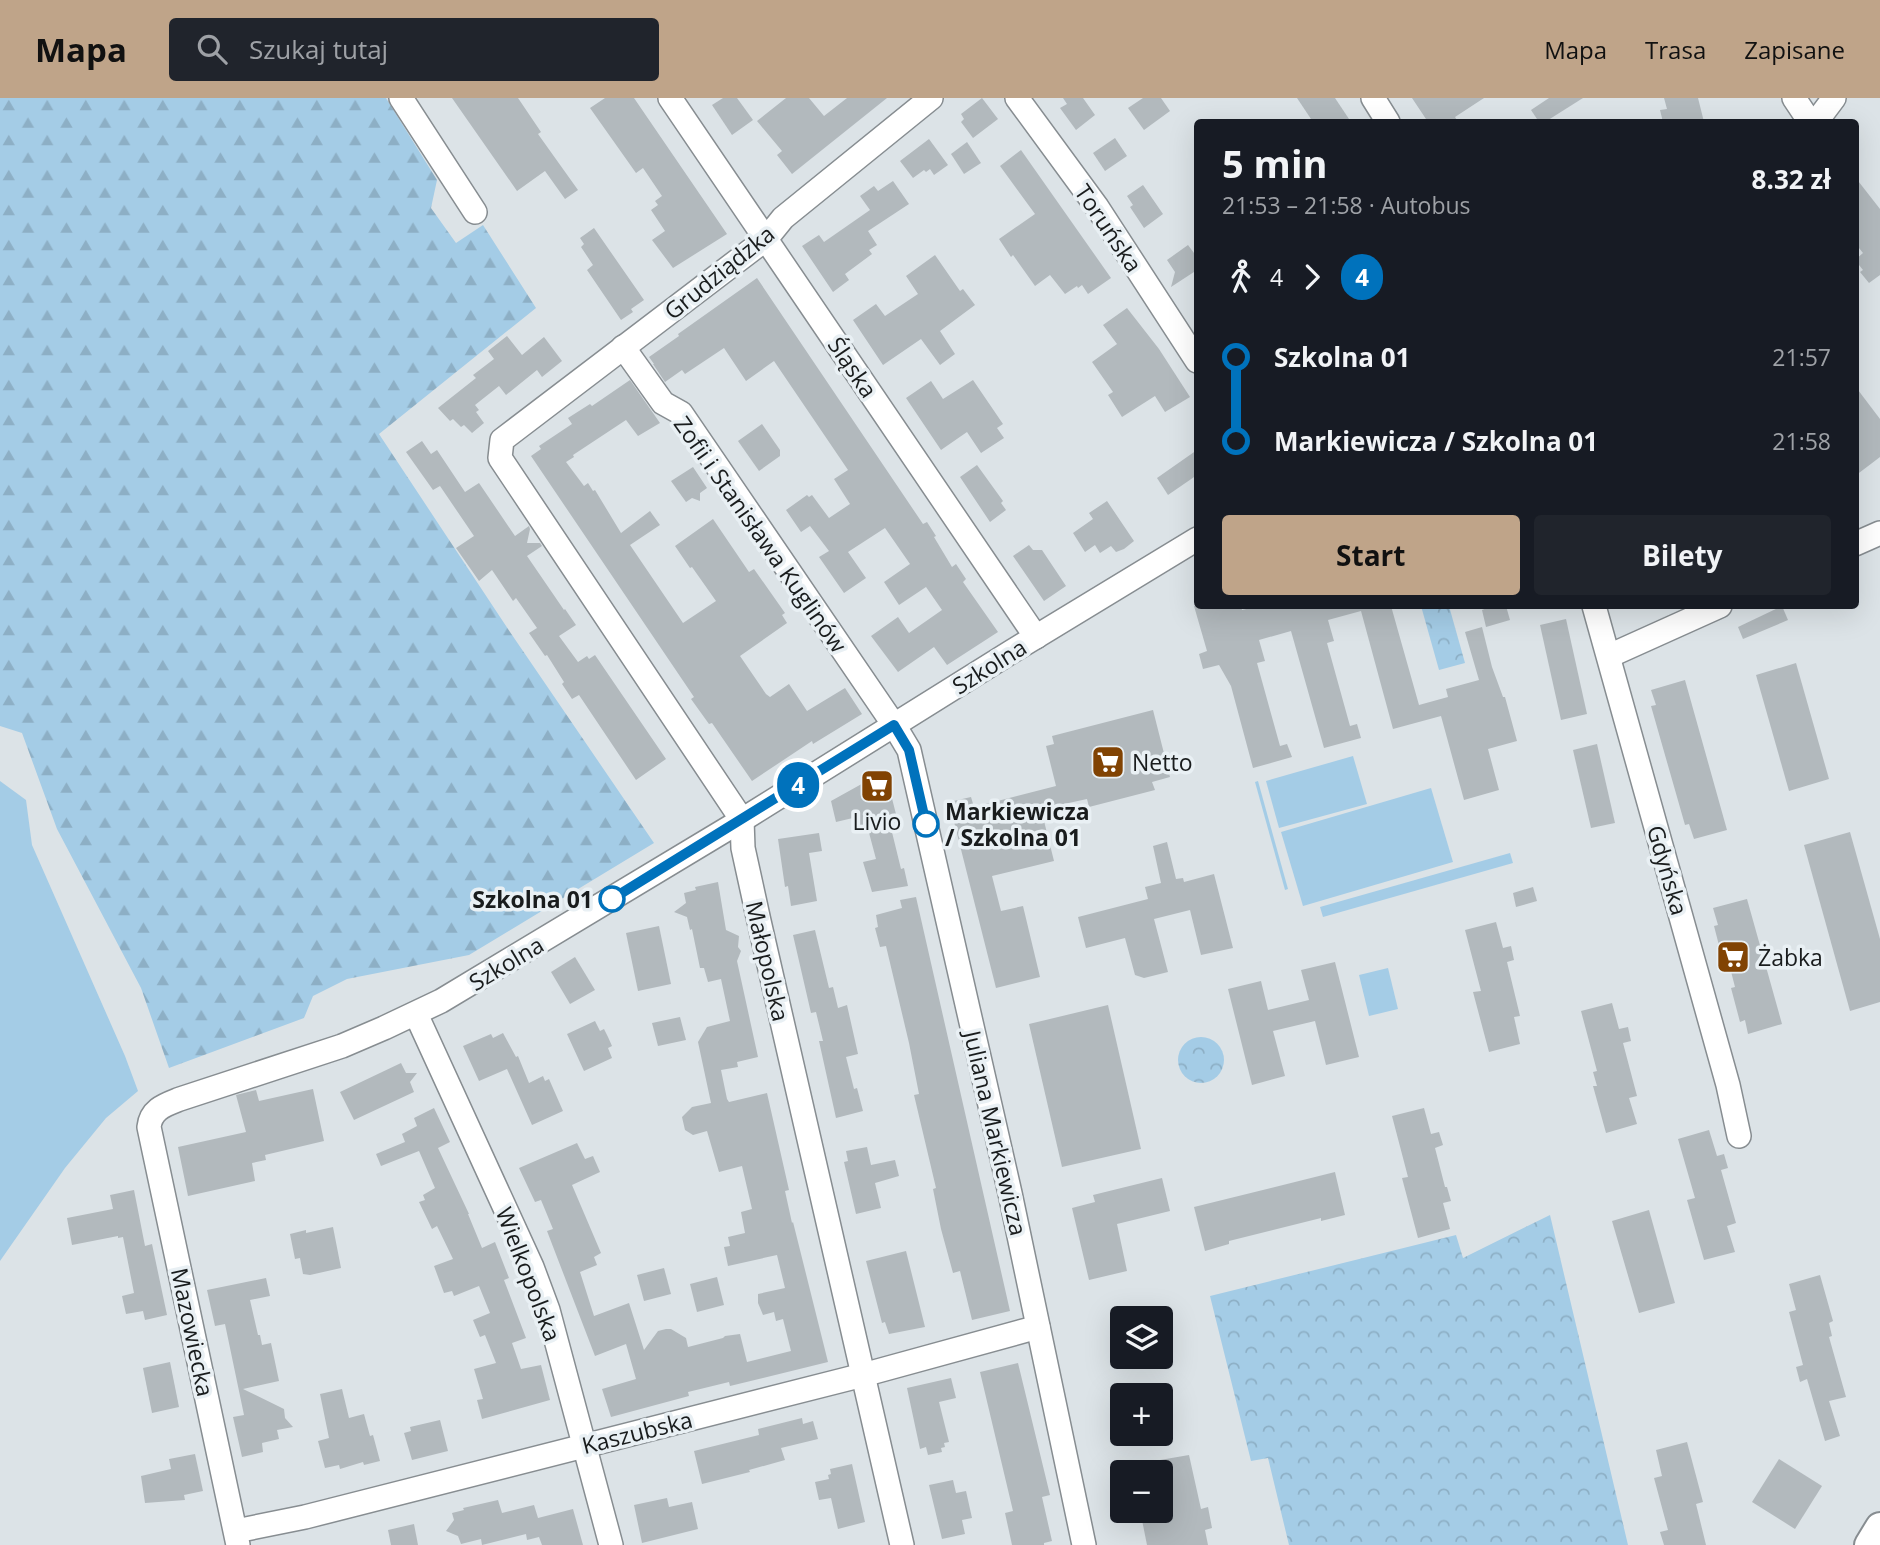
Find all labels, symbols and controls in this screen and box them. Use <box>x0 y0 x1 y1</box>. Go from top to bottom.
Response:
search box <box>169 18 659 81</box>
text: Mapa <box>35 27 127 72</box>
icon: search <box>193 30 231 68</box>
text: Szukaj tutaj <box>249 31 388 67</box>
text: Mapa <box>1544 33 1607 66</box>
text: Trasa <box>1645 33 1706 66</box>
text: Zapisane <box>1744 33 1845 66</box>
text: 5 min <box>1222 137 1327 189</box>
text: 8.32 zł <box>1752 161 1831 197</box>
street label: Toruńska <box>1068 178 1150 278</box>
text: 21:53 – 21:58 · Autobus <box>1222 189 1471 221</box>
street label: Grudziądzka <box>657 218 781 326</box>
icon: walk <box>1222 258 1260 296</box>
icon: forward <box>1293 258 1331 296</box>
text: 4 <box>1355 260 1369 293</box>
text: 4 <box>1270 261 1283 293</box>
street label: Śląska <box>821 330 885 404</box>
text: Szkolna 01 <box>1274 339 1410 375</box>
text: 21:57 <box>1772 341 1831 373</box>
street label: Zofii i Stanisława Kuglinów <box>667 409 855 659</box>
text: Markiewicza / Szkolna 01 <box>1274 423 1598 459</box>
text: 21:58 <box>1772 425 1831 457</box>
button: Start <box>1222 515 1520 595</box>
button: Bilety <box>1534 515 1831 595</box>
street label: Szkolna <box>946 631 1032 701</box>
supermarket icon: Netto <box>1089 743 1127 781</box>
place label: Netto <box>1132 746 1192 778</box>
line badge: 4 <box>775 762 821 808</box>
supermarket icon: Livio <box>858 767 896 805</box>
text: 4 <box>791 768 805 801</box>
place label: Markiewicza / Szkolna 01 <box>945 795 1090 853</box>
place label: Livio <box>853 805 901 837</box>
marker: Markiewicza / Szkolna 01 <box>913 811 939 837</box>
street label: Gdyńska <box>1640 821 1696 919</box>
place label: Szkolna 01 <box>472 883 593 915</box>
marker: Szkolna 01 <box>599 886 625 912</box>
street label: Małopolska <box>739 898 797 1024</box>
street label: Szkolna <box>463 928 549 998</box>
supermarket icon: Żabka <box>1714 938 1752 976</box>
place label: Żabka <box>1758 941 1823 973</box>
street label: Juliana Markiewicza <box>956 1025 1035 1239</box>
street label: Wielkopolska <box>489 1202 569 1346</box>
street label: Mazowiecka <box>164 1265 222 1399</box>
map controls <box>1110 1306 1173 1523</box>
button: layers <box>1110 1306 1173 1369</box>
button: + <box>1110 1383 1173 1446</box>
street label: Kaszubska <box>578 1403 696 1461</box>
button: − <box>1110 1460 1173 1523</box>

